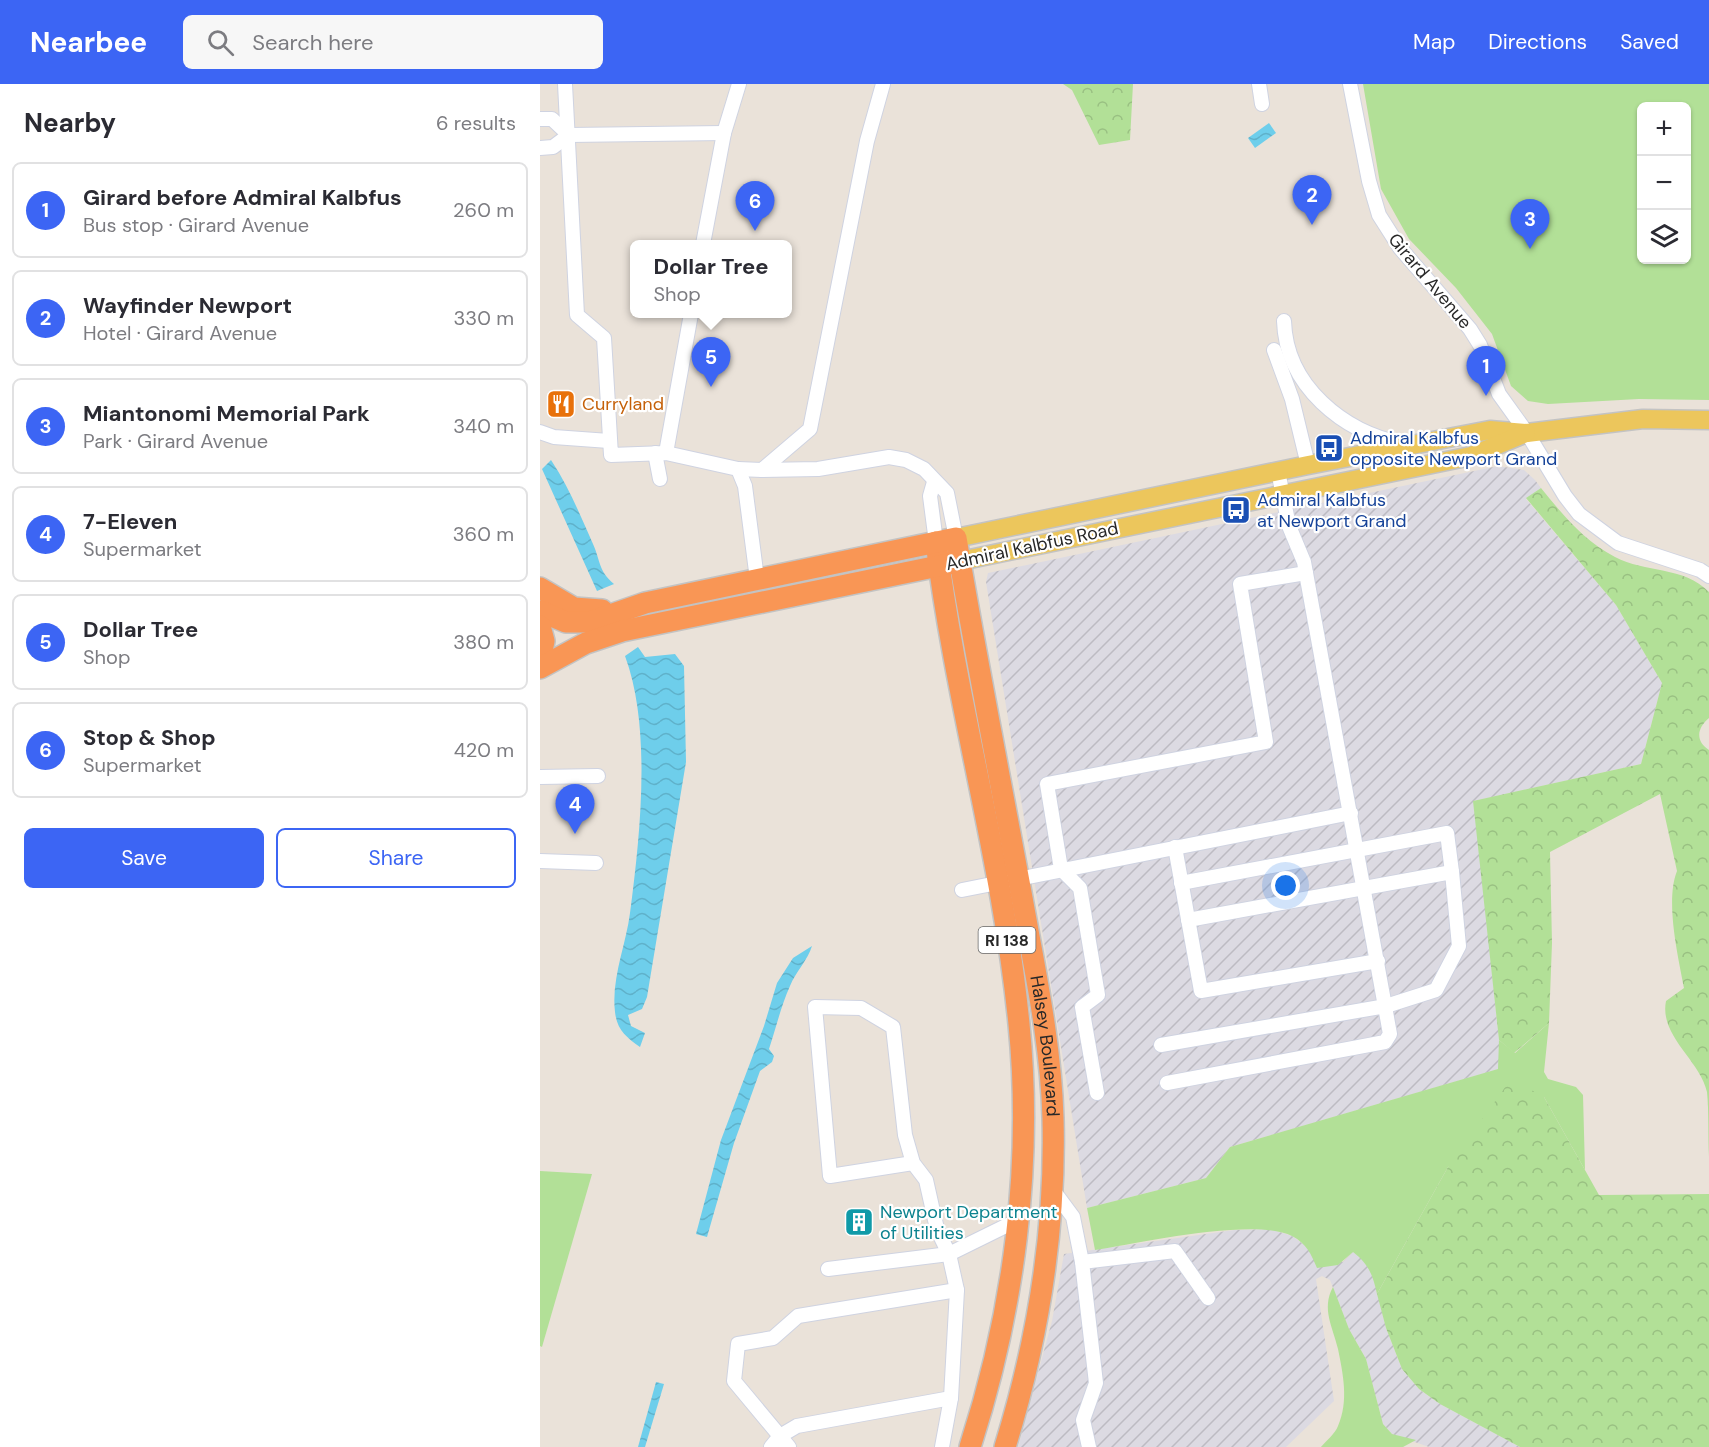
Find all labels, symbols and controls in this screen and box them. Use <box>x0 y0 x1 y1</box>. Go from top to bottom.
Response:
search box <box>183 15 603 69</box>
text: Nearbee <box>30 24 147 61</box>
icon: search <box>204 26 237 59</box>
text: Search here <box>252 28 374 57</box>
text: Map <box>1413 28 1455 56</box>
text: Directions <box>1488 28 1587 56</box>
text: Saved <box>1620 28 1679 56</box>
map controls <box>1637 102 1691 264</box>
button: + <box>1637 102 1691 156</box>
text: Nearby <box>24 106 116 140</box>
text: 6 results <box>436 110 516 136</box>
button: − <box>1637 156 1691 210</box>
pin: 2 <box>1292 176 1332 225</box>
pin: 6 <box>736 182 774 231</box>
text: Girard before Admiral Kalbfus <box>83 183 402 212</box>
text: 1 <box>42 197 49 223</box>
text: 260 m <box>453 197 514 223</box>
pin: 3 <box>1510 200 1550 249</box>
button: layers <box>1637 210 1691 264</box>
text: Bus stop · Girard Avenue <box>83 212 309 238</box>
street label: Girard Avenue <box>1383 228 1477 334</box>
popup <box>630 240 792 318</box>
text: Dollar Tree <box>653 252 769 281</box>
text: Shop <box>653 281 701 307</box>
text: Wayfinder Newport <box>83 291 292 320</box>
text: 2 <box>40 305 51 331</box>
text: 330 m <box>454 305 514 331</box>
text: Hotel · Girard Avenue <box>83 320 277 346</box>
pin: 5 <box>692 338 730 387</box>
pin: 1 <box>1466 346 1506 396</box>
restaurant icon: Curryland <box>545 388 577 420</box>
place label: Curryland <box>582 392 664 416</box>
text: Miantonomi Memorial Park <box>83 399 370 428</box>
text: 3 <box>39 413 52 439</box>
text: 340 m <box>453 413 514 439</box>
place label: Admiral Kalbfus opposite Newport Grand <box>1350 426 1557 471</box>
text: Park · Girard Avenue <box>83 428 268 454</box>
bus stop icon: Admiral Kalbfus opposite Newport Grand <box>1313 432 1345 464</box>
place label: Admiral Kalbfus at Newport Grand <box>1257 488 1407 533</box>
bus stop icon: Admiral Kalbfus at Newport Grand <box>1220 494 1252 526</box>
text: 7-Eleven <box>83 507 177 536</box>
street label: Admiral Kalbfus Road <box>944 516 1120 576</box>
text: 4 <box>39 521 52 547</box>
text: 360 m <box>453 521 514 547</box>
text: Supermarket <box>83 536 202 562</box>
text: Dollar Tree <box>83 615 198 644</box>
text: 5 <box>39 629 52 655</box>
text: 380 m <box>453 629 514 655</box>
text: Shop <box>83 644 130 670</box>
text: Stop & Shop <box>83 723 216 752</box>
text: 6 <box>39 737 52 763</box>
text: 420 m <box>454 737 514 763</box>
text: Supermarket <box>83 752 202 778</box>
pin: 4 <box>555 784 594 834</box>
button: Save <box>24 828 264 888</box>
button: Share <box>276 828 516 888</box>
your location <box>1271 871 1300 900</box>
road number: RI 138 <box>978 927 1036 953</box>
street label: Halsey Boulevard <box>1024 973 1065 1117</box>
place label: Newport Department of Utilities <box>880 1200 1058 1245</box>
building icon: Newport Department of Utilities <box>843 1206 875 1238</box>

